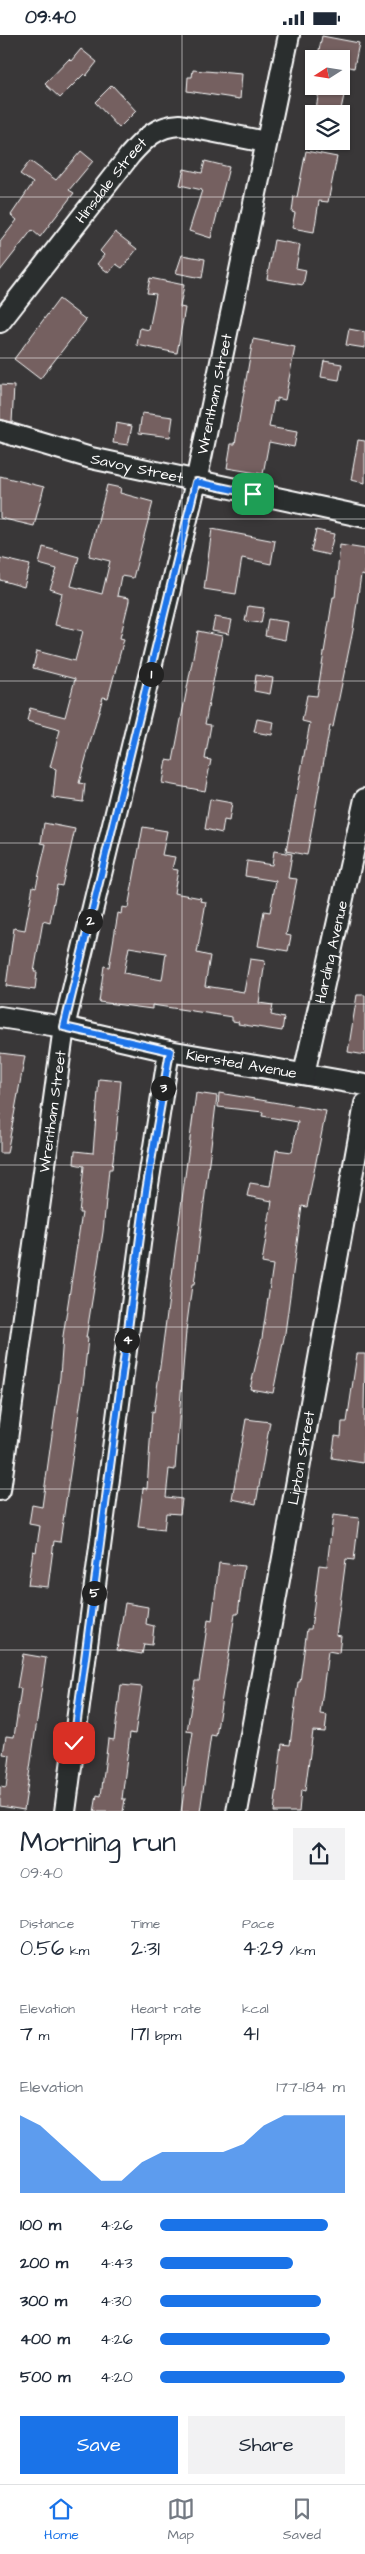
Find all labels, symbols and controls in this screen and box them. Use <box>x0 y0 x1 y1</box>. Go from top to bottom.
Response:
text: 09:40 <box>25 4 76 31</box>
north arrow <box>305 50 350 95</box>
map controls <box>305 50 350 150</box>
button: layers <box>305 105 350 150</box>
street label: Hinsdale Street <box>71 133 152 228</box>
street label: Wrentham Street <box>192 332 238 457</box>
street label: Savoy Street <box>89 448 185 489</box>
pin <box>232 473 274 515</box>
icon: arrive <box>239 480 267 508</box>
pin: 1 <box>138 661 164 687</box>
text: 1 <box>151 664 152 684</box>
street label: Harding Avenue <box>310 899 353 1006</box>
pin: 2 <box>78 909 102 933</box>
text: 2 <box>86 911 95 931</box>
street label: Kiersted Avenue <box>184 1044 298 1084</box>
street label: Wrentham Street <box>34 1049 72 1174</box>
pin: 3 <box>150 1075 176 1101</box>
text: 3 <box>160 1078 167 1098</box>
pin: 4 <box>114 1327 140 1353</box>
text: 4 <box>123 1330 132 1350</box>
street label: Lipton Street <box>283 1409 320 1507</box>
pin: 5 <box>82 1581 106 1605</box>
text: 5 <box>90 1583 99 1603</box>
pin <box>53 1722 95 1764</box>
icon: check <box>60 1729 88 1757</box>
text: Morning run <box>20 1823 176 1862</box>
button: share <box>293 1828 345 1880</box>
text: 09:40 <box>20 1862 63 1884</box>
text: Distance <box>20 1914 74 1934</box>
text: Time <box>131 1914 160 1934</box>
text: Pace <box>242 1914 274 1934</box>
text: 0.56 <box>20 1934 64 1963</box>
text: 2:31 <box>131 1934 160 1963</box>
text: 4:29 <box>242 1934 284 1963</box>
text: km <box>64 1941 89 1961</box>
text: /km <box>284 1941 315 1961</box>
text: Elevation <box>20 1999 75 2019</box>
text: Heart rate <box>131 1999 201 2019</box>
text: kcal <box>242 1999 269 2019</box>
text: 7 <box>20 2019 33 2048</box>
text: 171 <box>131 2019 149 2048</box>
text: 41 <box>242 2019 259 2048</box>
text: m <box>33 2026 49 2046</box>
text: bpm <box>149 2026 181 2046</box>
text: Elevation <box>20 2076 83 2098</box>
text: 177–184 m <box>276 2076 345 2098</box>
text: 100 m <box>20 2214 61 2236</box>
text: 4:26 <box>100 2214 133 2236</box>
text: 200 m <box>20 2252 68 2274</box>
text: 4:43 <box>100 2252 133 2274</box>
text: 300 m <box>20 2290 67 2312</box>
text: 4:30 <box>100 2290 132 2312</box>
text: 400 m <box>20 2328 70 2350</box>
text: 4:26 <box>100 2328 133 2350</box>
text: 500 m <box>20 2366 70 2388</box>
text: 4:20 <box>100 2366 133 2388</box>
button: Save <box>20 2416 178 2474</box>
button: Share <box>188 2416 345 2474</box>
tab: Home <box>44 2495 79 2545</box>
tab: Map <box>167 2495 195 2545</box>
tab: Saved <box>283 2495 321 2545</box>

